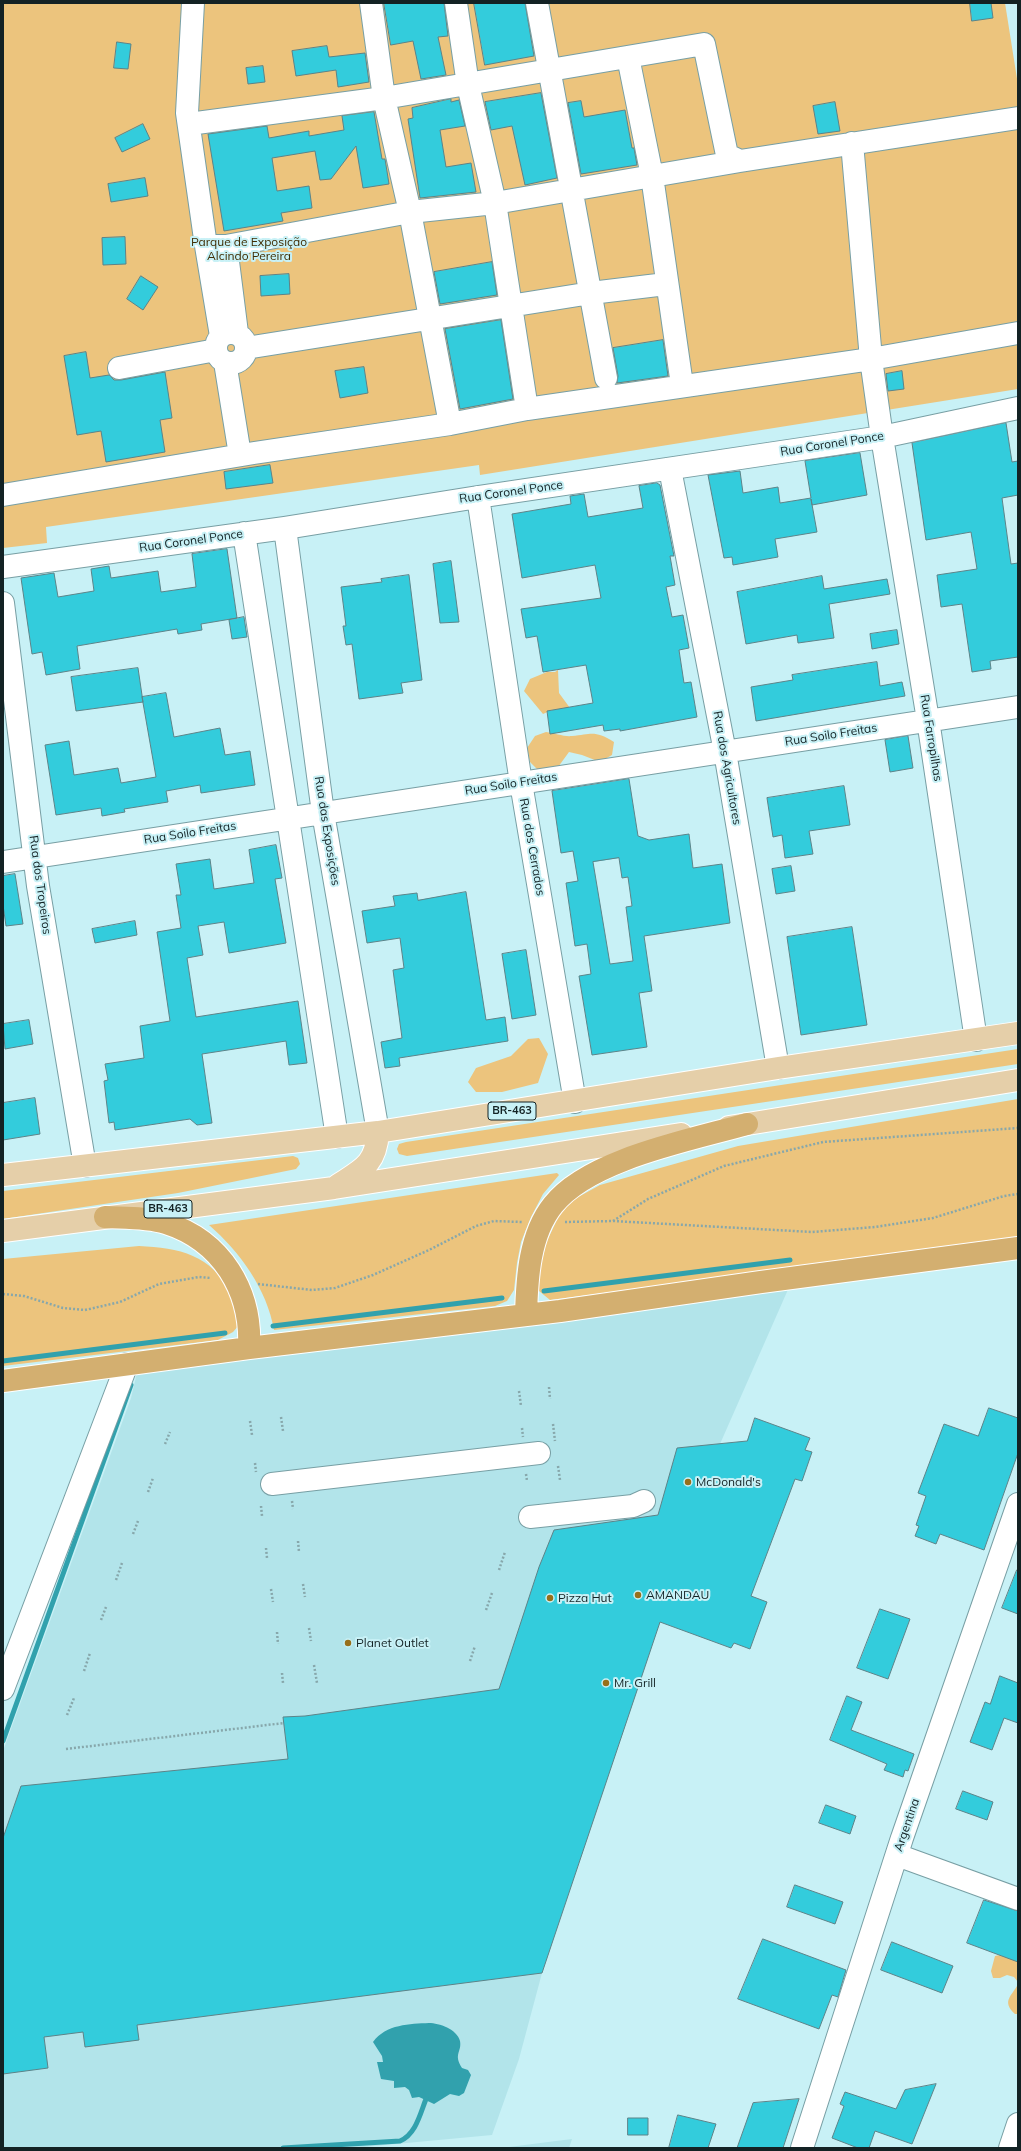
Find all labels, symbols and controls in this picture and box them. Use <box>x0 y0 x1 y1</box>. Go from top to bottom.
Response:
park label: Parque de Exposição Alcindo Pereira <box>191 235 307 263</box>
street label: Rua Coronel Ponce <box>779 429 885 459</box>
street label: Rua Coronel Ponce <box>458 478 564 506</box>
street label: Rua Coronel Ponce <box>138 527 244 555</box>
street label: Rua Farropilhas <box>917 693 945 783</box>
street label: Rua dos Agricultores <box>710 710 744 826</box>
street label: Rua Soilo Freitas <box>784 721 878 749</box>
street label: Rua Soilo Freitas <box>464 770 558 798</box>
street label: Rua das Exposições <box>311 775 343 887</box>
street label: Rua dos Cerrados <box>516 797 548 897</box>
street label: Rua Soilo Freitas <box>143 819 237 847</box>
street label: Rua dos Tropeiros <box>26 835 54 935</box>
road number: BR-463 <box>488 1102 536 1120</box>
road number: BR-463 <box>144 1200 192 1218</box>
place label: McDonald's <box>696 1475 761 1489</box>
marker: McDonald's <box>683 1477 693 1487</box>
place label: AMANDAU <box>646 1588 709 1602</box>
marker: AMANDAU <box>633 1590 643 1600</box>
place label: Pizza Hut <box>558 1591 612 1605</box>
marker: Pizza Hut <box>545 1593 555 1603</box>
place label: Planet Outlet <box>356 1636 429 1650</box>
marker: Planet Outlet <box>343 1638 353 1648</box>
place label: Mr. Grill <box>614 1676 656 1690</box>
marker: Mr. Grill <box>601 1678 611 1688</box>
street label: Argentina <box>891 1797 923 1853</box>

